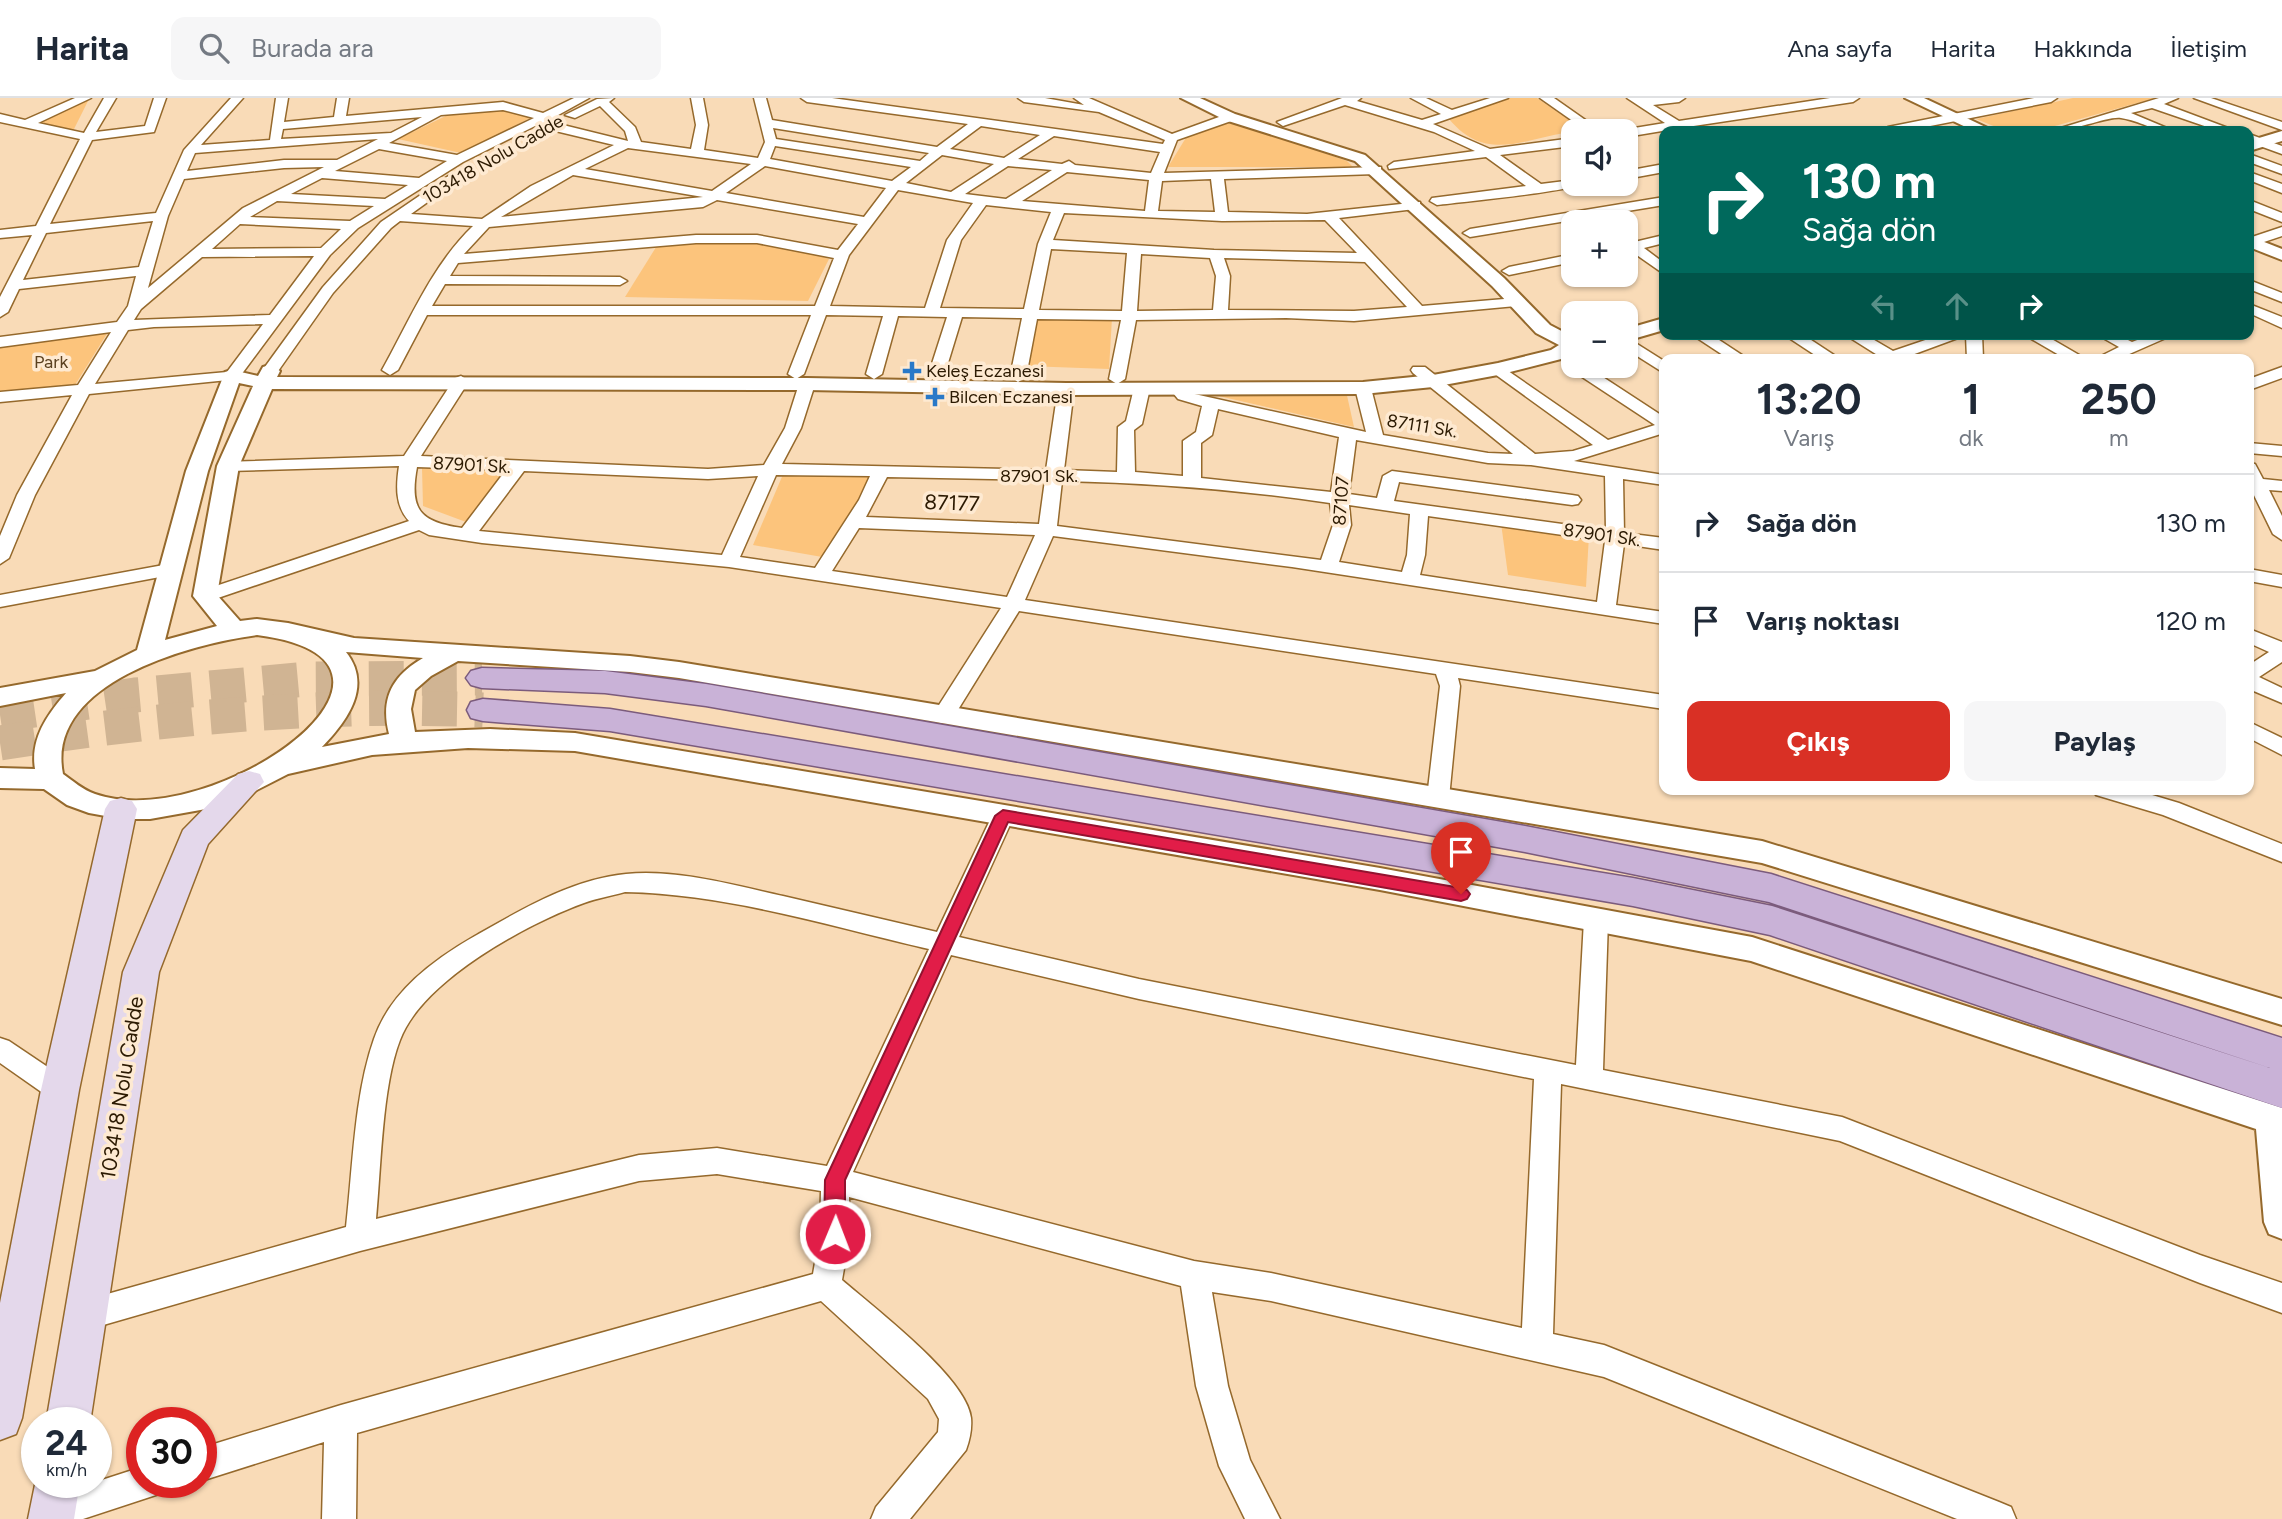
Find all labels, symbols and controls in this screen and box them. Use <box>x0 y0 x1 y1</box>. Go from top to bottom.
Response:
search box <box>171 17 661 80</box>
text: Harita <box>35 29 129 68</box>
icon: search <box>195 29 233 67</box>
text: Burada ara <box>251 32 374 64</box>
text: Ana sayfa <box>1787 34 1892 63</box>
text: Harita <box>1930 34 1995 63</box>
text: Hakkında <box>2033 34 2132 63</box>
text: İletişim <box>2170 34 2247 63</box>
street label: 103418 Nolu Cadde <box>419 110 567 208</box>
map controls <box>1561 119 1638 378</box>
button: sound <box>1561 119 1638 196</box>
text: 130 m <box>1802 151 1936 210</box>
icon: right <box>1687 154 1778 245</box>
button: + <box>1561 210 1638 287</box>
text: Sağa dön <box>1802 211 1936 249</box>
icon: left <box>1865 287 1903 325</box>
icon: ahead <box>1938 287 1976 325</box>
icon: right <box>2011 287 2049 325</box>
button: − <box>1561 301 1638 378</box>
park label: Park <box>34 351 68 373</box>
place label: Keleş Eczanesi <box>926 360 1044 382</box>
marker: Keleş Eczanesi <box>904 363 920 379</box>
text: 13:20 <box>1756 374 1862 425</box>
text: 1 <box>1962 374 1980 425</box>
text: 250 <box>2081 374 2157 425</box>
place label: Bilcen Eczanesi <box>949 386 1073 408</box>
marker: Bilcen Eczanesi <box>927 389 943 405</box>
street label: 87111 Sk. <box>1385 410 1459 442</box>
text: Varış <box>1784 424 1834 452</box>
text: dk <box>1959 424 1983 452</box>
text: m <box>2109 424 2129 452</box>
street label: 87901 Sk. <box>433 452 511 478</box>
street label: 87901 Sk. <box>1000 465 1078 487</box>
street label: 87107 <box>1328 475 1354 526</box>
street label: 87177 <box>924 489 980 516</box>
icon: right <box>1687 504 1725 542</box>
text: Sağa dön <box>1746 507 1857 539</box>
text: 130 m <box>2156 507 2226 539</box>
street label: 87901 Sk. <box>1562 519 1642 551</box>
icon: arrive <box>1687 602 1725 640</box>
text: Varış noktası <box>1746 605 1900 637</box>
text: 120 m <box>2156 605 2226 637</box>
button: Çıkış <box>1687 701 1950 781</box>
button: Paylaş <box>1964 701 2226 781</box>
pin <box>1431 822 1491 894</box>
icon: arrive <box>1442 833 1480 871</box>
street label: 103418 Nolu Cadde <box>95 994 148 1181</box>
position arrow <box>798 1197 872 1271</box>
speed limit sign: 30 <box>126 1407 217 1498</box>
text: 24 <box>45 1422 88 1464</box>
text: km/h <box>46 1459 87 1481</box>

